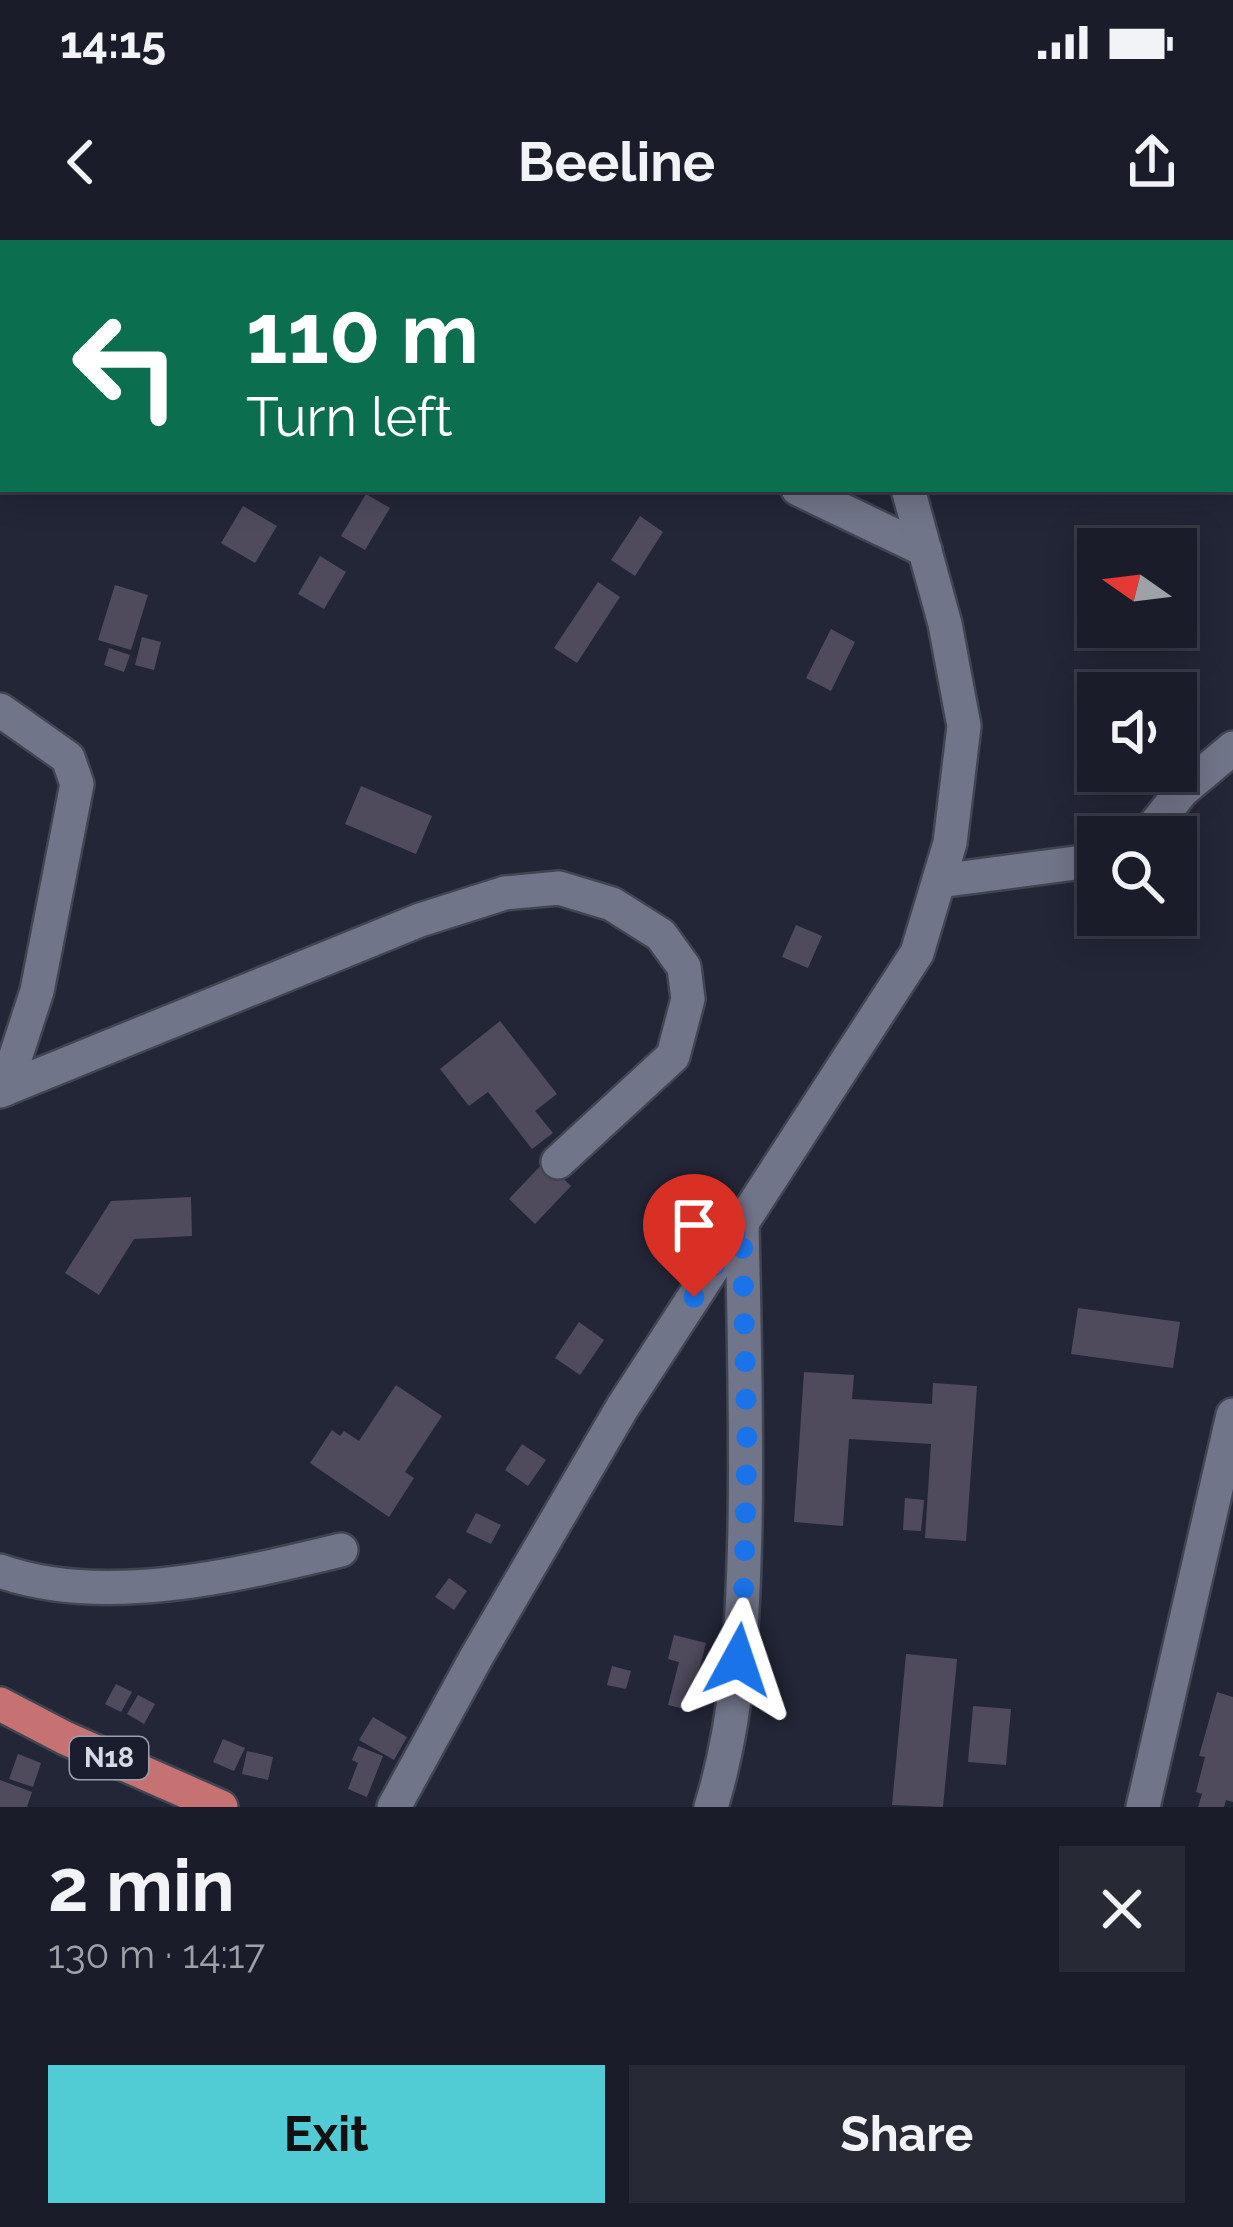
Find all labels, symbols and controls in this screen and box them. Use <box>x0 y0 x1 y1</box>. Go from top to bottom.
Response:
text: 14:15 <box>60 16 166 69</box>
icon: back <box>48 129 114 195</box>
icon: share <box>1119 129 1185 195</box>
text: Beeline <box>518 130 715 194</box>
text: 110 m <box>246 284 479 383</box>
icon: left <box>48 288 204 444</box>
text: Turn left <box>246 385 453 449</box>
north arrow <box>1077 528 1197 648</box>
map controls <box>1077 528 1197 936</box>
button: sound <box>1077 672 1197 792</box>
button: search <box>1077 816 1197 936</box>
pin <box>643 1174 745 1297</box>
icon: arrive <box>661 1192 727 1258</box>
position arrow <box>675 1597 801 1723</box>
road number: N18 <box>70 1737 148 1779</box>
text: 2 min <box>48 1843 235 1928</box>
button: close <box>1059 1846 1185 1972</box>
text: 130 m · 14:17 <box>48 1931 265 1977</box>
button: Exit <box>48 2065 605 2203</box>
button: Share <box>629 2065 1185 2203</box>

